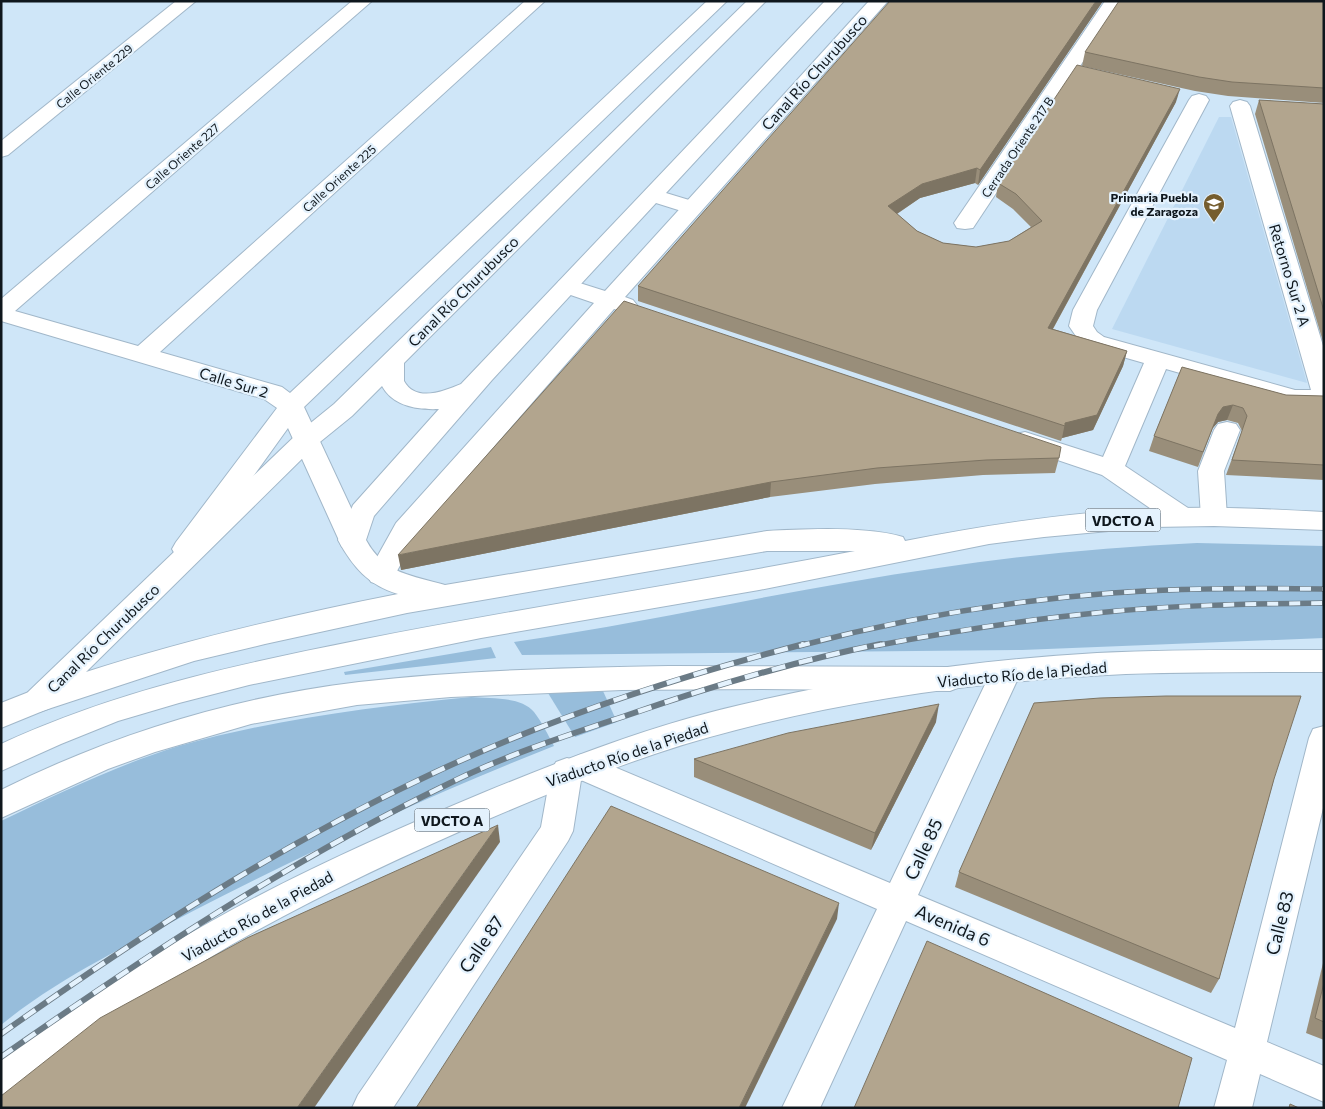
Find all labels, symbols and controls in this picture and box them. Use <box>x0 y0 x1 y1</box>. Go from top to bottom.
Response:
street label: Canal Río Churubusco <box>757 11 871 133</box>
street label: Calle Oriente 229 <box>53 41 135 111</box>
street label: Cerrada Oriente 217 B <box>978 94 1056 200</box>
street label: Calle Oriente 227 <box>142 120 222 192</box>
street label: Calle Oriente 225 <box>299 141 379 215</box>
place label: Primaria Puebla de Zaragoza <box>1111 190 1198 218</box>
school or university icon: Primaria Puebla de Zaragoza <box>1202 192 1226 223</box>
street label: Retorno Sur 2 A <box>1266 222 1314 328</box>
street label: Canal Río Churubusco <box>404 232 522 350</box>
street label: Calle Sur 2 <box>197 363 271 401</box>
road number: VDCTO A <box>1086 508 1160 532</box>
street label: Canal Río Churubusco <box>43 580 163 696</box>
street label: Viaducto Río de la Piedad <box>936 658 1108 690</box>
street label: Viaducto Río de la Piedad <box>544 718 710 790</box>
road number: VDCTO A <box>414 808 490 832</box>
street label: Calle 85 <box>899 815 947 883</box>
street label: Viaducto Río de la Piedad <box>178 867 336 965</box>
street label: Calle 83 <box>1260 889 1298 957</box>
street label: Avenida 6 <box>912 899 994 951</box>
street label: Calle 87 <box>454 911 508 977</box>

